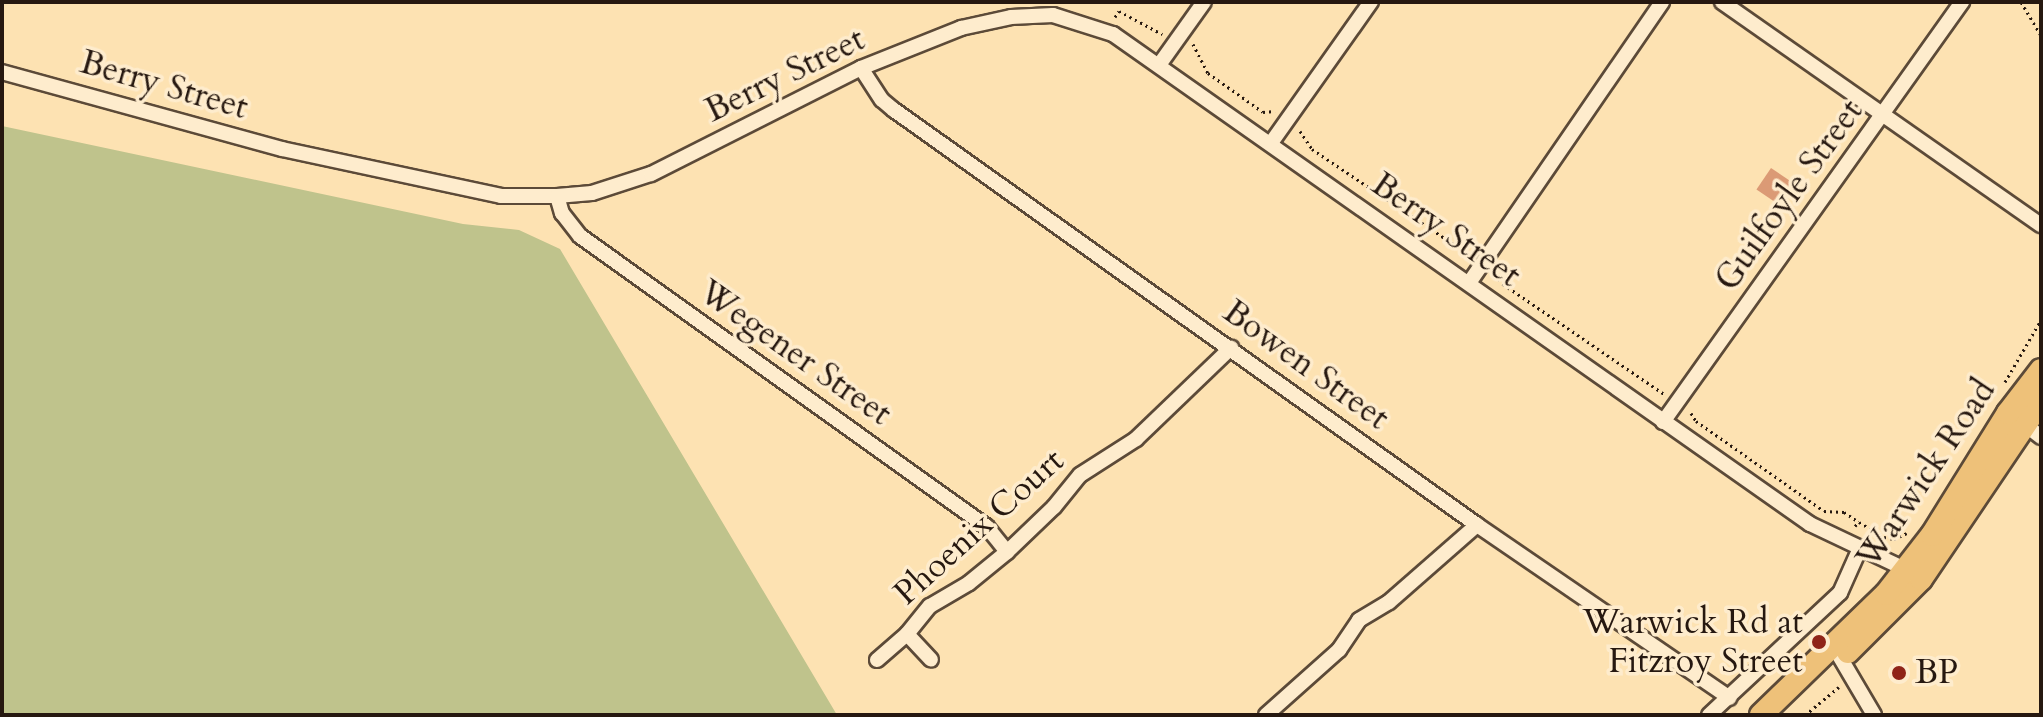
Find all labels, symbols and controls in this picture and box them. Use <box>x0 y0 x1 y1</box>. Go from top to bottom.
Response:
street label: Berry Street <box>699 19 871 131</box>
street label: Berry Street <box>76 42 252 128</box>
street label: Guilfoyle Street <box>1706 92 1872 298</box>
street label: Berry Street <box>1364 164 1528 296</box>
street label: Wegener Street <box>691 272 899 434</box>
street label: Bowen Street <box>1215 291 1397 439</box>
street label: Warwick Road <box>1848 372 2004 576</box>
street label: Phoenix Court <box>886 440 1072 614</box>
place label: Warwick Rd at Fitzroy Street <box>1582 602 1803 682</box>
marker: Warwick Rd at Fitzroy Street <box>1810 633 1828 651</box>
place label: BP <box>1915 653 1958 693</box>
marker: BP <box>1890 664 1908 682</box>

